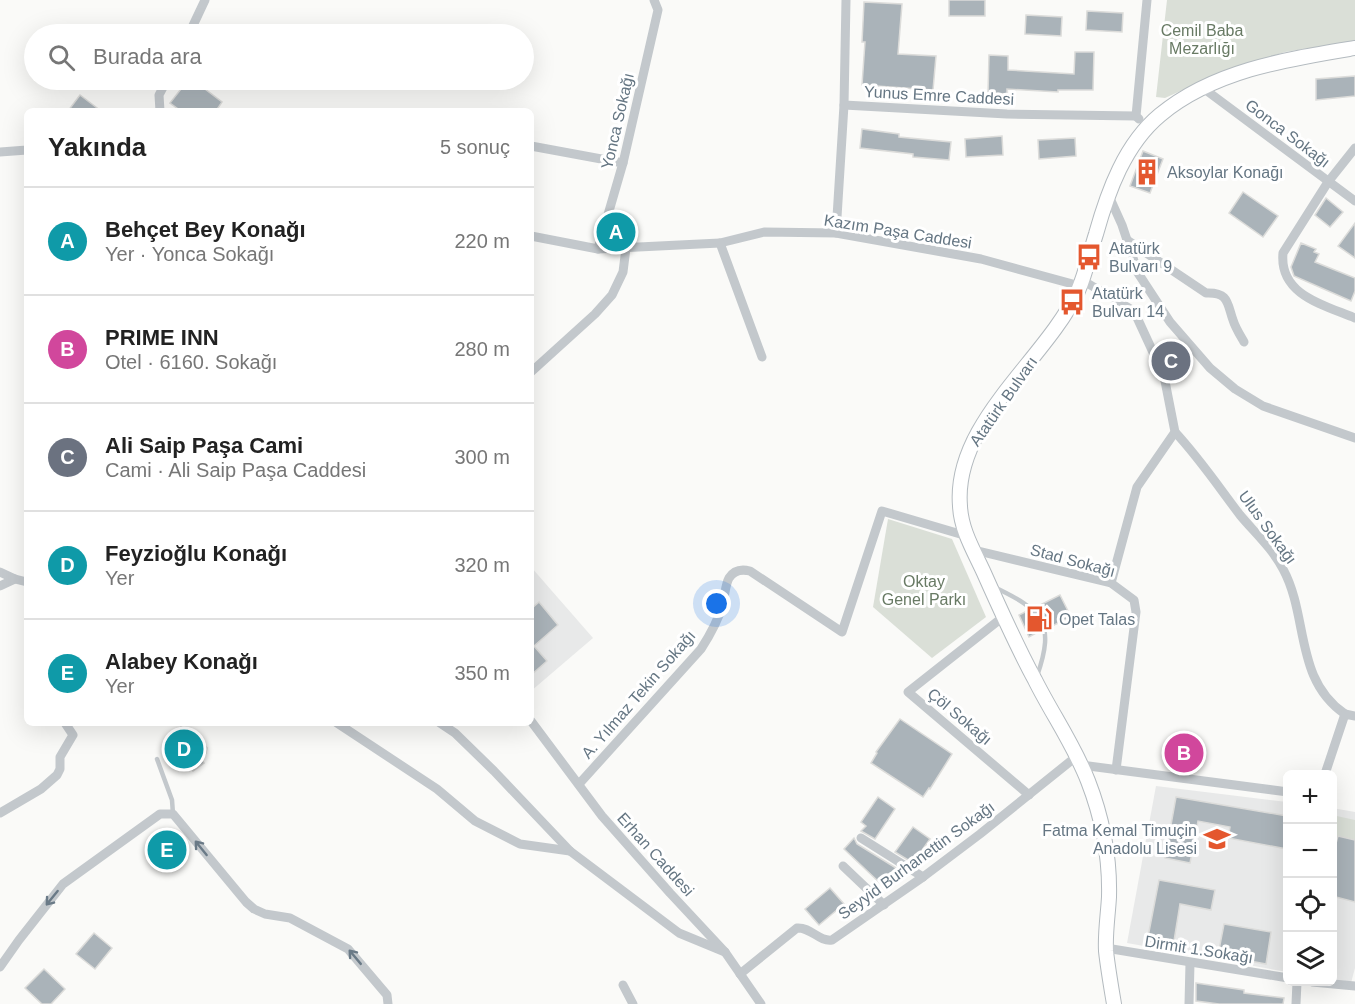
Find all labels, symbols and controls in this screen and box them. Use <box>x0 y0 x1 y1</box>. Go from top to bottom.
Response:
park label: Cemil Baba Mezarlığı <box>1161 22 1243 57</box>
search box <box>24 24 534 90</box>
icon: search <box>45 41 78 74</box>
text: Burada ara <box>93 44 202 69</box>
street label: Yonca Sokağı <box>598 71 637 171</box>
street label: Yunus Emre Caddesi <box>863 83 1014 108</box>
street label: Gonca Sokağı <box>1242 96 1333 171</box>
text: Yakında <box>48 132 146 162</box>
text: 5 sonuç <box>440 136 510 158</box>
building icon: Aksoylar Konağı <box>1132 157 1162 187</box>
place label: Aksoylar Konağı <box>1167 164 1284 181</box>
pin: A <box>596 210 636 254</box>
street label: Kazım Paşa Caddesi <box>823 211 973 252</box>
text: Behçet Bey Konağı <box>105 217 306 242</box>
text: A <box>60 230 75 252</box>
text: 220 m <box>454 230 510 252</box>
place label: Atatürk Bulvarı 9 <box>1109 240 1172 275</box>
bus stop icon: Atatürk Bulvarı 9 <box>1074 242 1104 272</box>
text: Yer · Yonca Sokağı <box>105 243 274 265</box>
place label: Atatürk Bulvarı 14 <box>1092 285 1164 320</box>
bus stop icon: Atatürk Bulvarı 14 <box>1057 287 1087 317</box>
text: PRIME INN <box>105 325 219 350</box>
text: B <box>60 338 75 360</box>
text: 280 m <box>454 338 510 360</box>
pin: C <box>1152 338 1190 384</box>
text: Otel · 6160. Sokağı <box>105 351 277 373</box>
street label: Atatürk Bulvarı <box>966 353 1040 449</box>
text: Ali Saip Paşa Cami <box>105 433 303 458</box>
text: C <box>60 446 75 468</box>
text: 300 m <box>454 446 510 468</box>
text: Cami · Ali Saip Paşa Caddesi <box>105 459 366 481</box>
street label: Ulus Sokağı <box>1235 487 1300 567</box>
text: Feyzioğlu Konağı <box>105 541 287 566</box>
street label: Stad Sokağı <box>1029 541 1117 580</box>
text: D <box>60 554 75 576</box>
text: 320 m <box>454 554 510 576</box>
text: Yer <box>105 567 134 589</box>
park label: Oktay Genel Parkı <box>882 573 966 608</box>
your location <box>702 589 731 618</box>
fuel station icon: Opet Talas <box>1024 604 1054 634</box>
place label: Opet Talas <box>1059 611 1135 628</box>
street label: A. Yılmaz Tekin Sokağı <box>578 627 699 762</box>
text: Alabey Konağı <box>105 649 258 674</box>
text: E <box>61 662 74 684</box>
text: 350 m <box>454 662 510 684</box>
text: Yer <box>105 675 134 697</box>
street label: Çöl Sokağı <box>924 685 995 748</box>
pin: D <box>164 726 204 771</box>
pin: B <box>1164 730 1204 776</box>
map controls <box>1283 770 1337 986</box>
button: + <box>1283 770 1337 824</box>
street label: Seyyid Burhanettin Sokağı <box>835 798 998 923</box>
street label: Erhan Caddesi <box>614 809 697 899</box>
place label: Fatma Kemal Timuçin Anadolu Lisesi <box>1042 822 1197 857</box>
school or university icon: Fatma Kemal Timuçin Anadolu Lisesi <box>1202 824 1232 854</box>
button: − <box>1283 824 1337 878</box>
pin: E <box>148 828 186 872</box>
one-way arrow <box>194 841 208 856</box>
button: locate <box>1283 878 1337 932</box>
one-way arrow <box>45 890 58 906</box>
button: layers <box>1283 932 1337 986</box>
street label: Dirmit 1.Sokağı <box>1144 933 1254 966</box>
one-way arrow <box>348 950 362 965</box>

